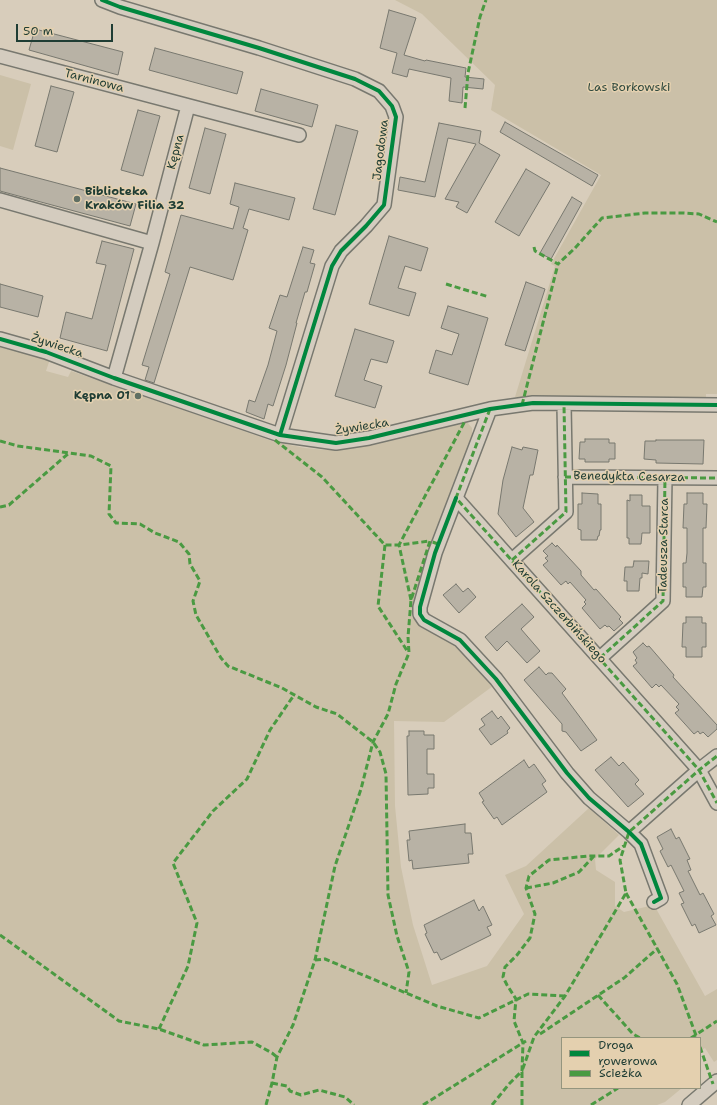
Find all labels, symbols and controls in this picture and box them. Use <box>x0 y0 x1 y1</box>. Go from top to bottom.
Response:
scale bar <box>18 16 115 42</box>
text: 50 m <box>23 23 53 39</box>
street label: Tarninowa <box>63 66 125 96</box>
park label: Las Borkowski <box>588 81 670 95</box>
street label: Jagodowa <box>370 119 392 181</box>
street label: Kępna <box>164 133 188 171</box>
place label: Biblioteka Kraków Filia 32 <box>85 185 184 213</box>
marker: Biblioteka Kraków Filia 32 <box>72 194 82 204</box>
street label: Żywiecka <box>29 331 85 361</box>
place label: Kępna 01 <box>74 389 130 403</box>
marker: Kępna 01 <box>133 391 143 401</box>
street label: Żywiecka <box>334 416 390 438</box>
street label: Benedykta Cesarza <box>573 469 685 485</box>
street label: Tadeusza Starca <box>656 498 672 594</box>
street label: Karola Szczerbińskiego <box>509 557 609 667</box>
legend <box>561 1037 701 1089</box>
text: Droga rowerowa <box>598 1037 657 1069</box>
text: Ścieżka <box>599 1065 642 1081</box>

